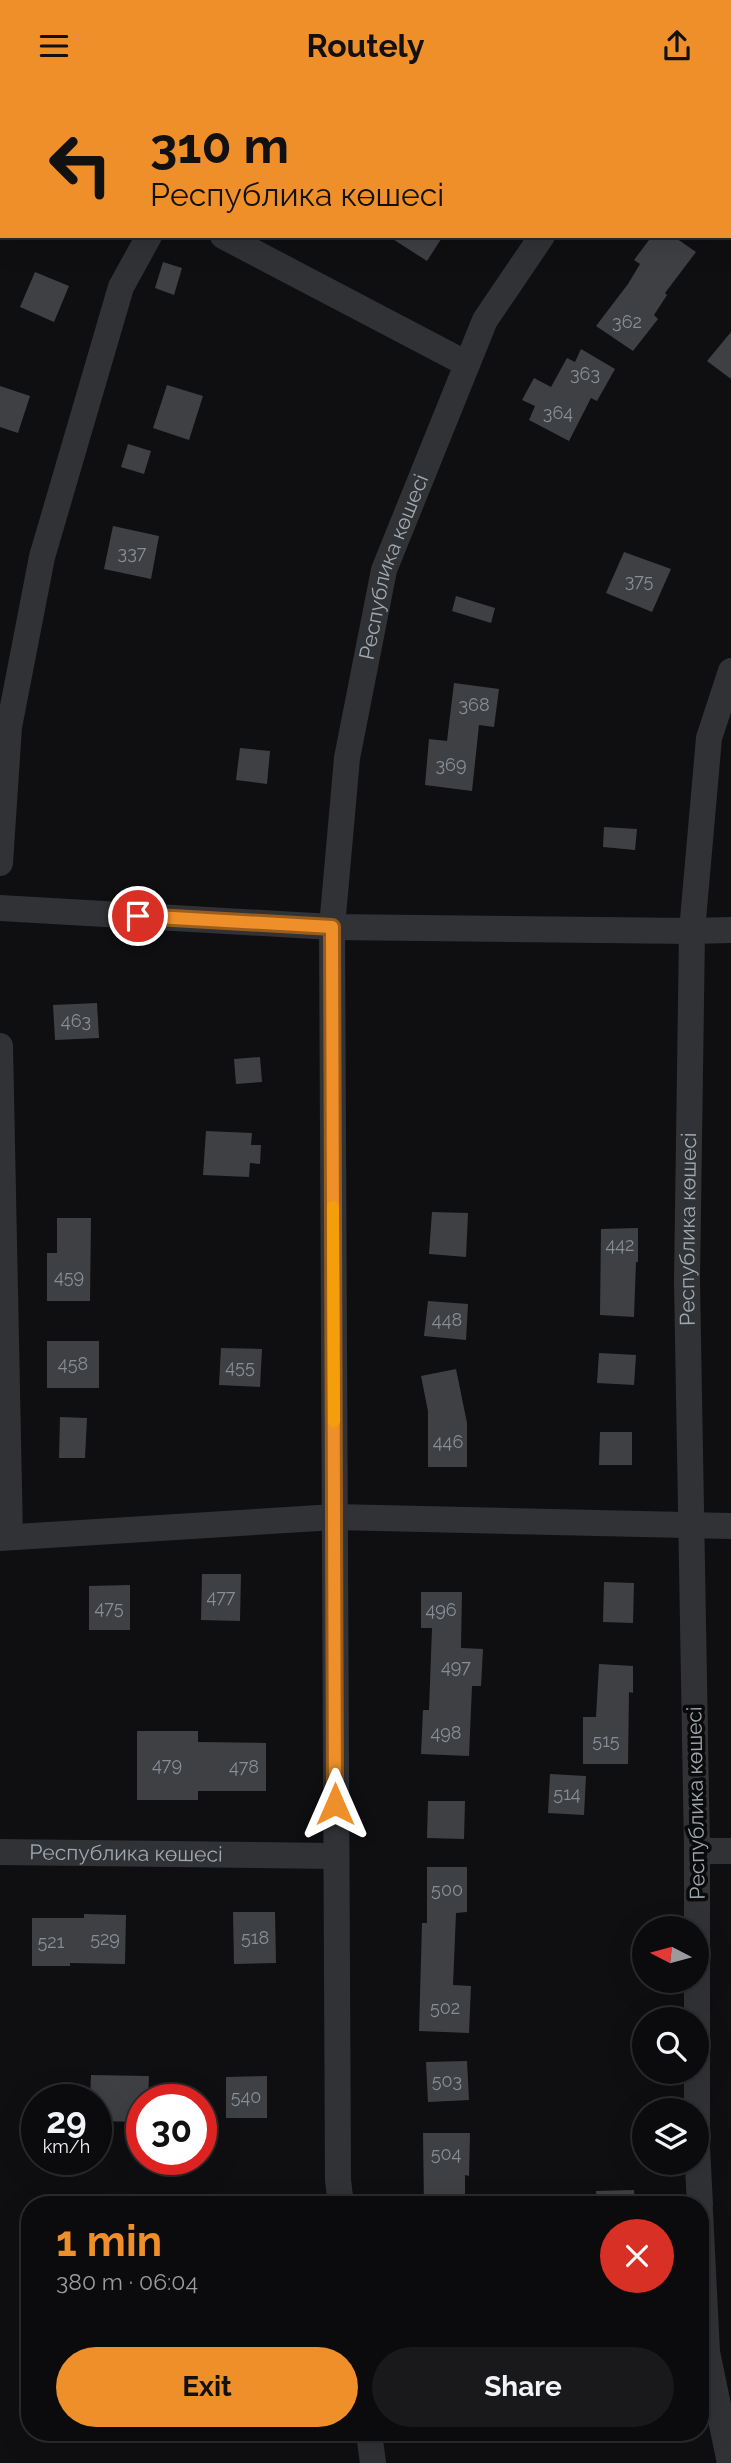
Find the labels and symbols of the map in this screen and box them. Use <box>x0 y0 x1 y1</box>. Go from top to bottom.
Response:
house number: 362 <box>612 311 642 332</box>
house number: 363 <box>570 363 600 384</box>
house number: 364 <box>543 402 573 423</box>
street label: Республика көшесі <box>354 470 433 662</box>
house number: 337 <box>118 542 147 563</box>
house number: 375 <box>625 570 654 591</box>
house number: 368 <box>458 694 490 715</box>
house number: 369 <box>435 754 467 775</box>
pin <box>108 886 168 946</box>
house number: 463 <box>61 1010 91 1031</box>
street label: Республика көшесі <box>674 1132 701 1326</box>
house number: 442 <box>605 1234 635 1255</box>
house number: 459 <box>54 1266 84 1287</box>
house number: 448 <box>432 1309 462 1330</box>
house number: 458 <box>58 1353 88 1374</box>
house number: 455 <box>225 1356 255 1377</box>
house number: 446 <box>433 1431 463 1452</box>
house number: 477 <box>207 1586 236 1607</box>
house number: 475 <box>95 1597 124 1618</box>
house number: 496 <box>425 1599 457 1620</box>
house number: 497 <box>441 1656 471 1677</box>
street label: Республика көшесі <box>681 1706 710 1900</box>
house number: 498 <box>430 1722 462 1743</box>
house number: 515 <box>592 1730 620 1751</box>
house number: 479 <box>152 1754 182 1775</box>
house number: 478 <box>229 1756 259 1777</box>
position arrow <box>298 1767 372 1841</box>
house number: 514 <box>553 1783 581 1804</box>
street label: Республика көшесі <box>29 1839 223 1867</box>
house number: 500 <box>431 1879 463 1900</box>
north arrow <box>632 1916 709 1993</box>
house number: 518 <box>241 1927 269 1948</box>
house number: 529 <box>90 1928 120 1949</box>
house number: 521 <box>38 1931 65 1952</box>
house number: 502 <box>430 1997 460 2018</box>
house number: 503 <box>432 2070 462 2091</box>
speed limit sign: 30 <box>126 2084 217 2175</box>
house number: 540 <box>231 2086 261 2107</box>
house number: 504 <box>431 2143 461 2164</box>

